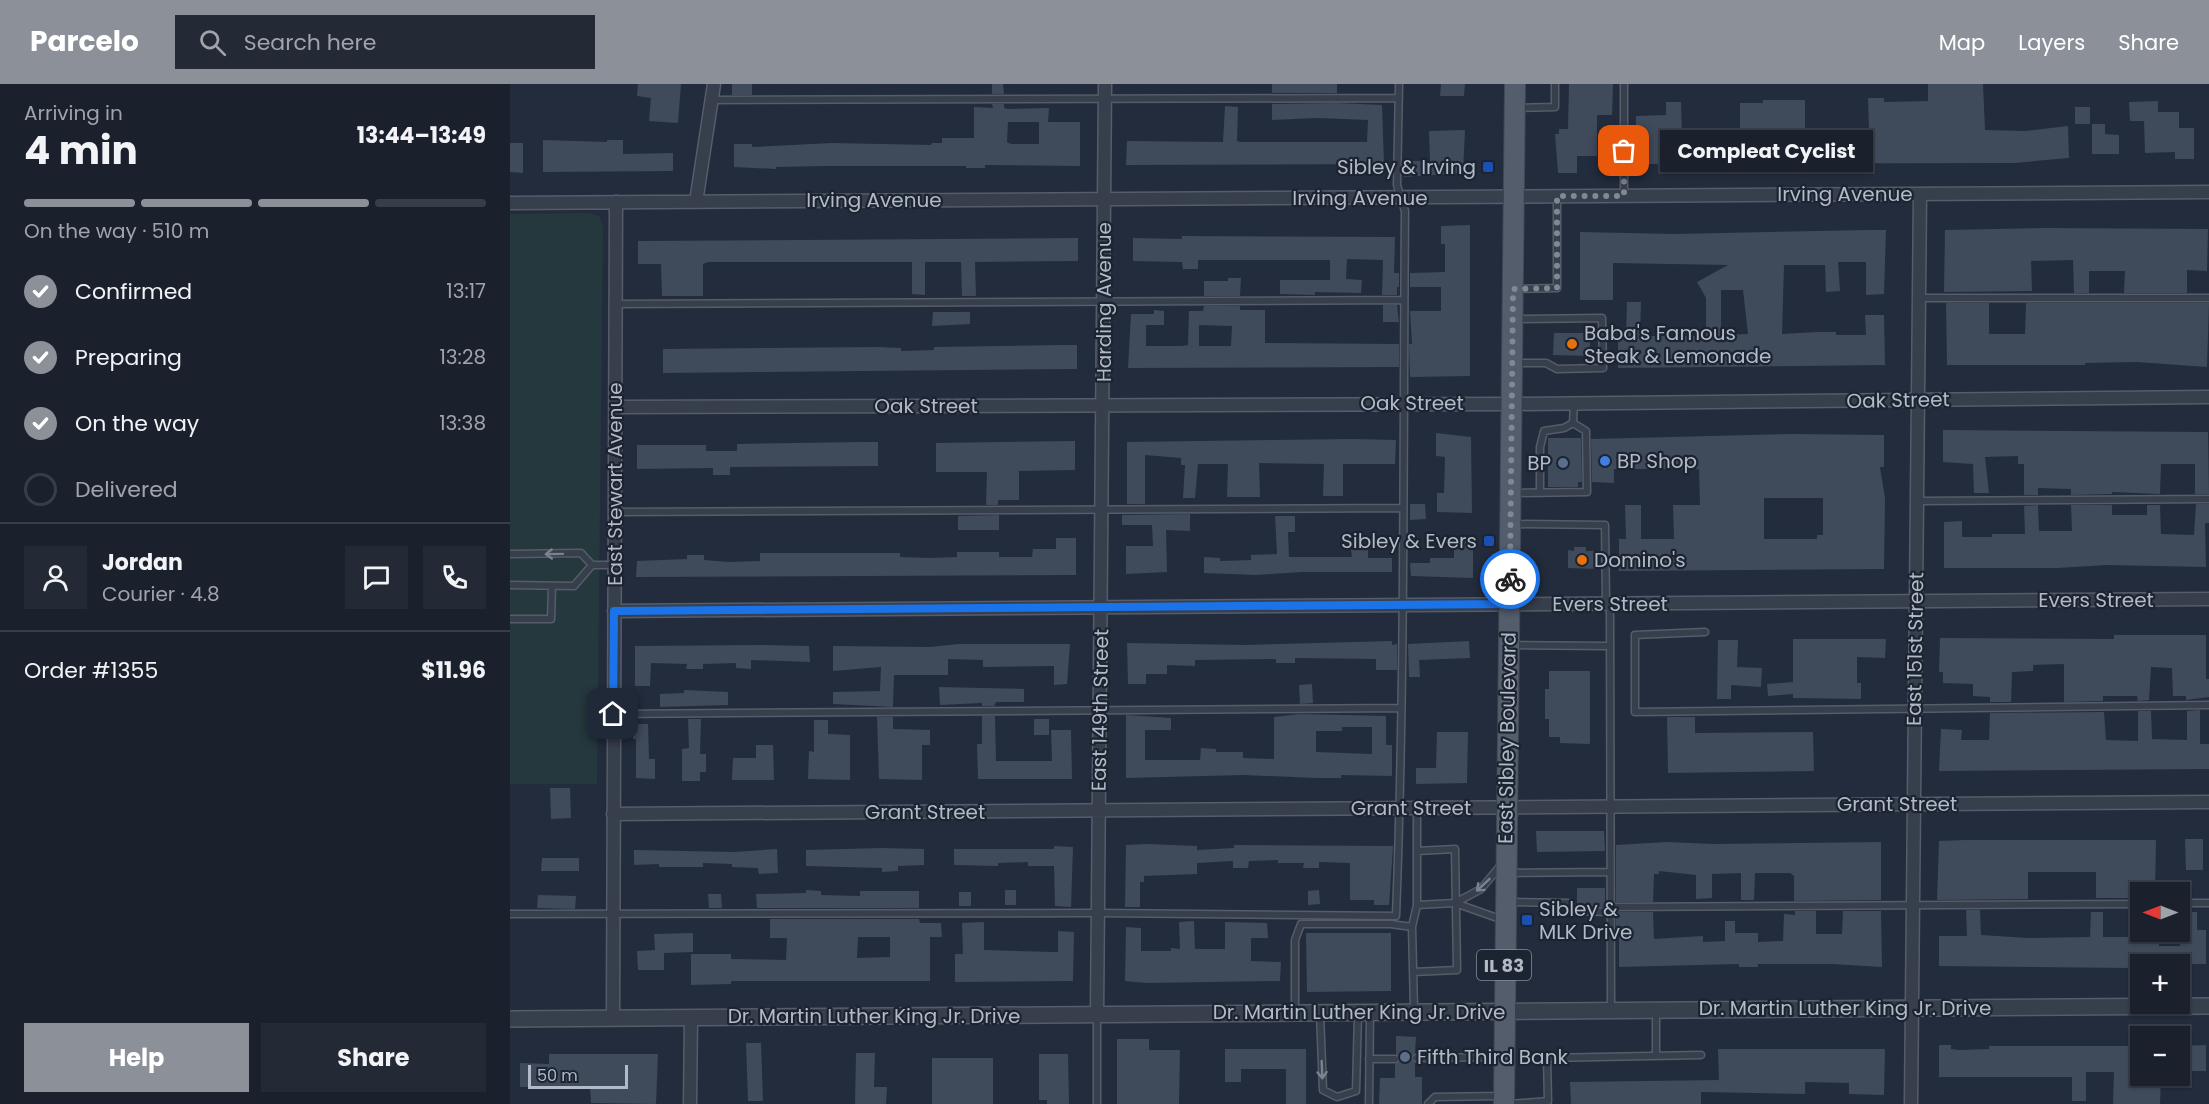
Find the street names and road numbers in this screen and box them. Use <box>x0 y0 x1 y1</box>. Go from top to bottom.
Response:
street label: Irving Avenue <box>1777 180 1913 208</box>
street label: Irving Avenue <box>1292 184 1428 212</box>
street label: Irving Avenue <box>806 186 942 214</box>
street label: Harding Avenue <box>1090 222 1118 382</box>
street label: East Stewart Avenue <box>601 382 629 586</box>
street label: Oak Street <box>1846 385 1950 415</box>
street label: Oak Street <box>1360 389 1464 417</box>
street label: Oak Street <box>874 392 978 420</box>
street label: East 151st Street <box>1900 572 1930 726</box>
street label: Evers Street <box>2038 586 2154 614</box>
street label: Evers Street <box>1552 590 1668 618</box>
street label: East 149th Street <box>1085 629 1115 791</box>
street label: East Sibley Boulevard <box>1491 632 1523 844</box>
street label: Grant Street <box>1837 790 1957 818</box>
street label: Grant Street <box>1351 794 1471 822</box>
street label: Grant Street <box>865 798 985 826</box>
road number: IL 83 <box>1477 950 1531 980</box>
street label: Dr. Martin Luther King Jr. Drive <box>1699 994 1991 1022</box>
street label: Dr. Martin Luther King Jr. Drive <box>1213 998 1505 1026</box>
street label: Dr. Martin Luther King Jr. Drive <box>728 1002 1020 1030</box>

